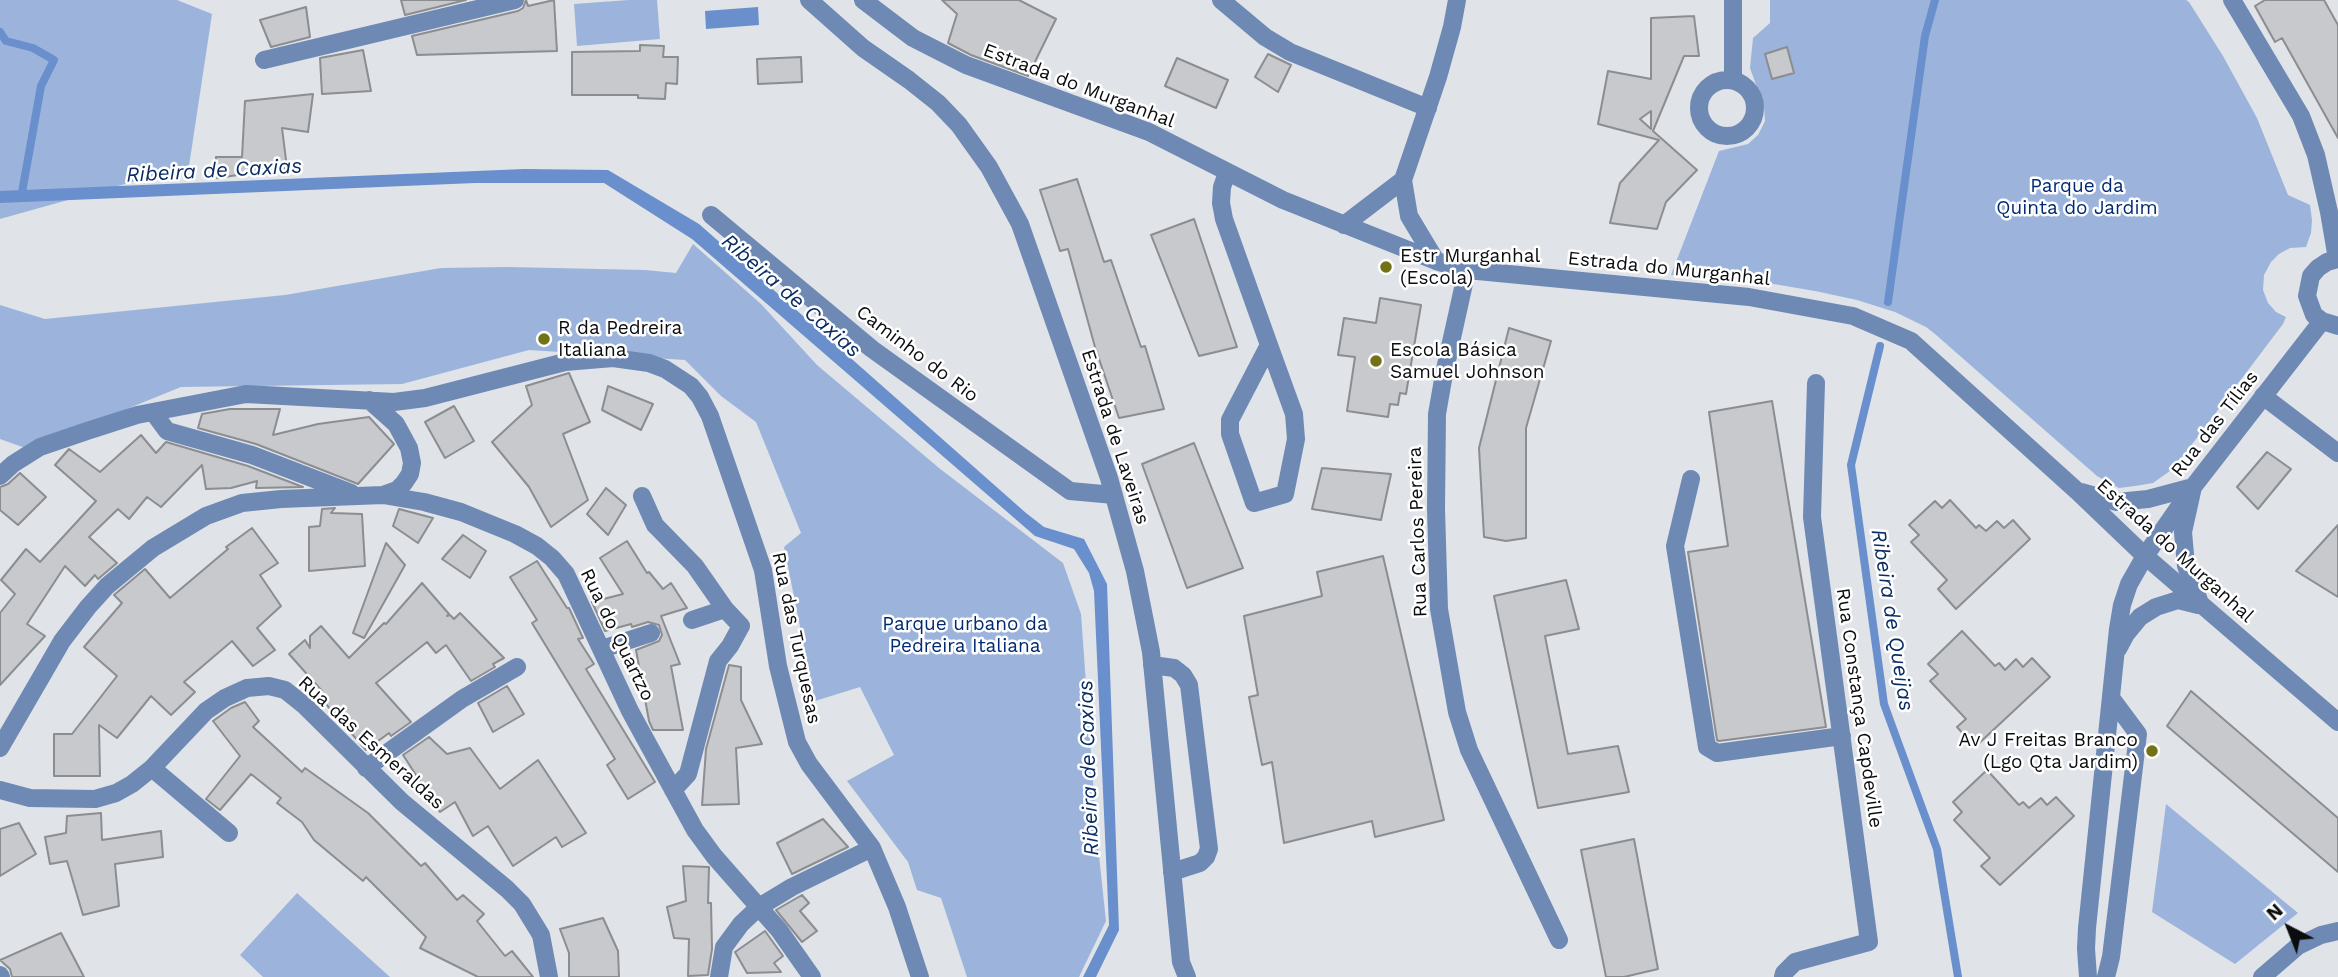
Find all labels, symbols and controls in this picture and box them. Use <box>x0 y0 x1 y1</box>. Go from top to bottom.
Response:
street label: Estrada do Murganhal <box>980 39 1178 133</box>
water label: Ribeira de Caxias <box>126 154 302 188</box>
park label: Parque da Quinta do Jardim <box>1996 175 2158 219</box>
water label: Ribeira de Caxias <box>716 229 866 363</box>
place label: Estr Murganhal (Escola) <box>1400 245 1540 289</box>
street label: Estrada do Murganhal <box>1567 247 1771 291</box>
marker: Estr Murganhal (Escola) <box>1378 259 1394 275</box>
street label: Caminho do Rio <box>851 301 983 407</box>
place label: R da Pedreira Italiana <box>558 317 682 361</box>
marker: R da Pedreira Italiana <box>536 331 552 347</box>
place label: Escola Básica Samuel Johnson <box>1390 339 1545 383</box>
street label: Estrada de Laveiras <box>1076 347 1154 527</box>
marker: Escola Básica Samuel Johnson <box>1368 353 1384 369</box>
street label: Rua das Tílias <box>2167 366 2263 482</box>
street label: Rua Carlos Pereira <box>1404 446 1432 618</box>
street label: Estrada do Murganhal <box>2092 475 2258 627</box>
water label: Ribeira de Queijas <box>1865 527 1919 713</box>
street label: Rua das Turquesas <box>767 550 825 726</box>
street label: Rua do Quartzo <box>575 565 659 705</box>
street label: Rua Constança Capdeville <box>1831 587 1887 829</box>
park label: Parque urbano da Pedreira Italiana <box>882 613 1048 657</box>
street label: Rua das Esmeraldas <box>293 671 449 815</box>
water label: Ribeira de Caxias <box>1073 680 1105 856</box>
place label: Av J Freitas Branco (Lgo Qta Jardim) <box>1959 729 2138 773</box>
marker: Av J Freitas Branco (Lgo Qta Jardim) <box>2144 743 2160 759</box>
north arrow <box>2254 893 2324 963</box>
text: N <box>2262 899 2288 925</box>

